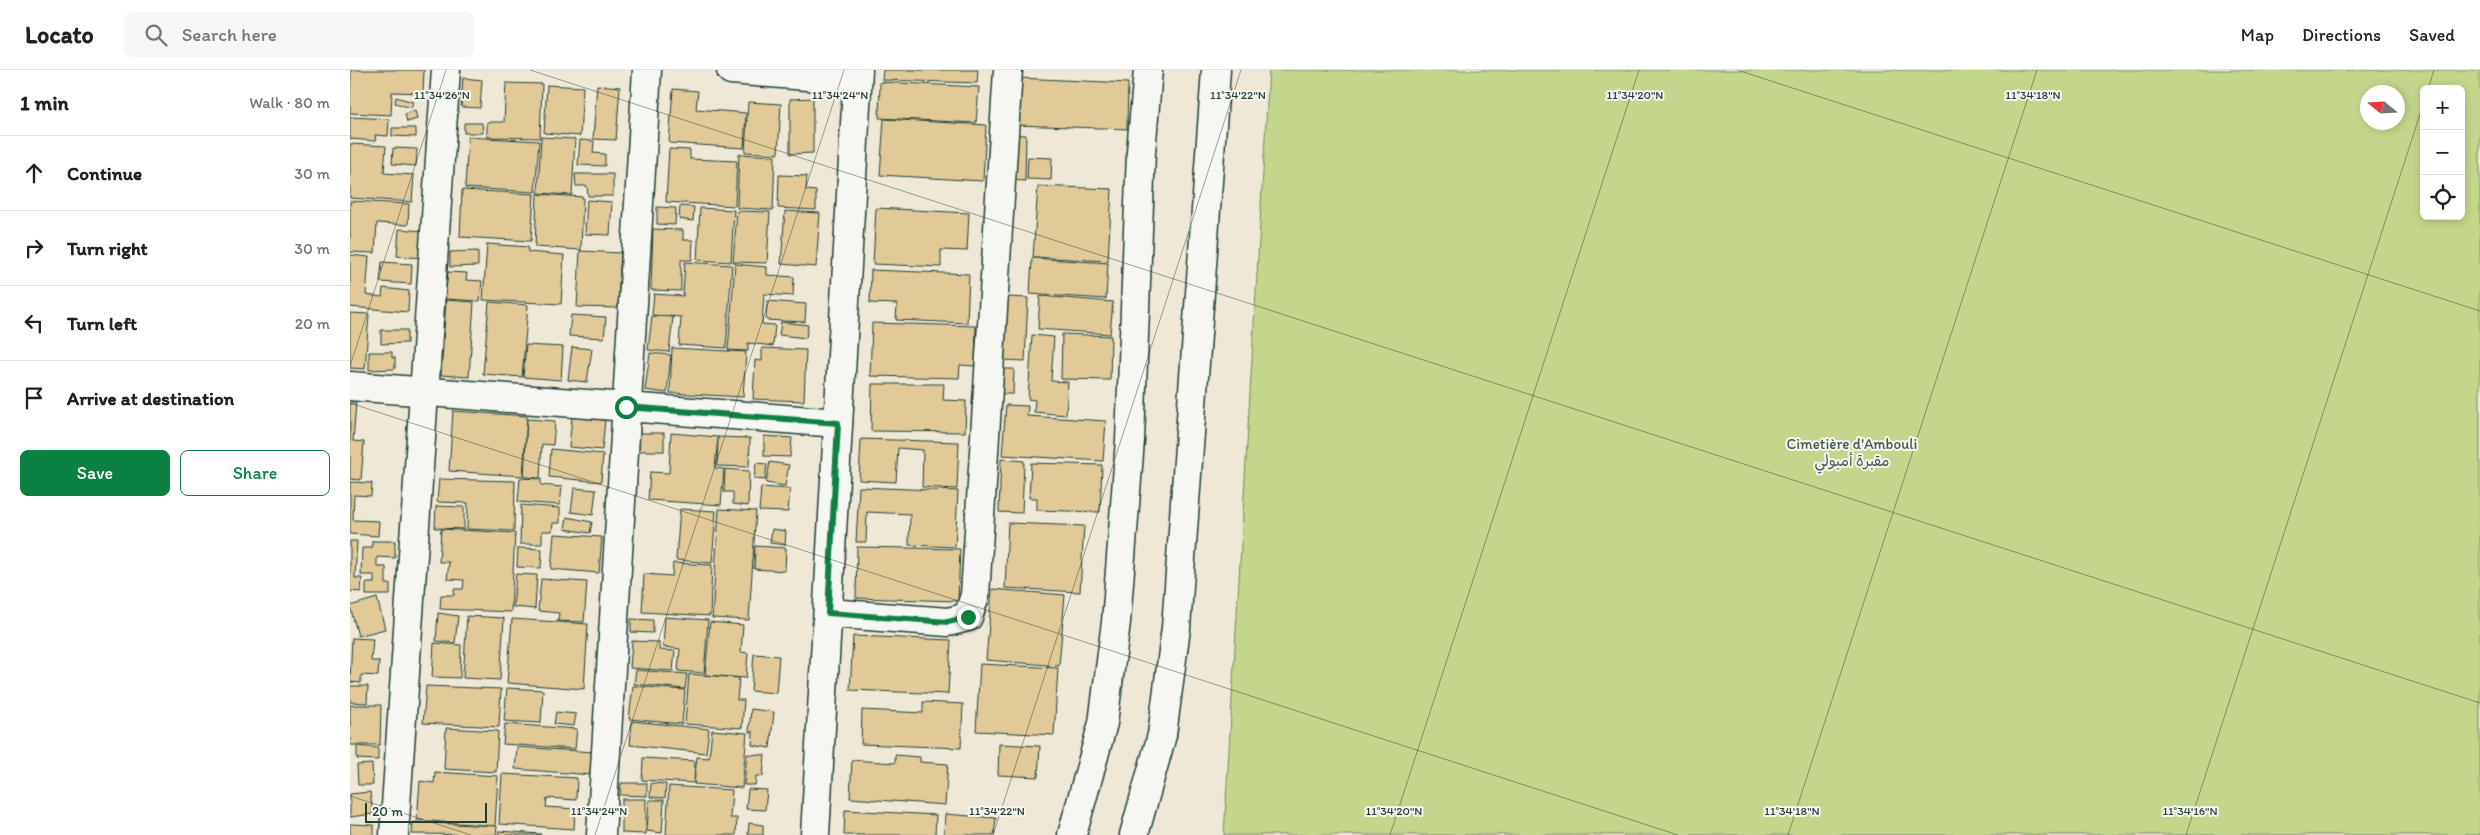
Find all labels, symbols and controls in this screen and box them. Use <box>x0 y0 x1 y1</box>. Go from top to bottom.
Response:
search box <box>124 12 474 57</box>
text: Locato <box>25 20 94 49</box>
icon: search <box>142 21 170 49</box>
text: Search here <box>182 23 277 46</box>
text: Map <box>2241 24 2274 46</box>
text: Directions <box>2302 24 2381 46</box>
text: Saved <box>2409 24 2455 46</box>
north arrow <box>2360 85 2405 130</box>
map controls <box>2420 85 2465 220</box>
button: + <box>2420 85 2465 130</box>
text: 11°34'26"N <box>414 88 470 102</box>
text: 11°34'24"N <box>812 88 868 102</box>
text: 11°34'22"N <box>1210 88 1266 102</box>
text: 11°34'20"N <box>1607 88 1663 102</box>
text: 11°34'18"N <box>2005 88 2061 102</box>
text: 1 min <box>20 90 69 115</box>
text: Walk · 80 m <box>249 93 330 112</box>
button: − <box>2420 130 2465 175</box>
icon: ahead <box>20 159 48 187</box>
text: Continue <box>67 162 142 185</box>
text: 30 m <box>294 164 330 183</box>
button: locate <box>2420 175 2465 220</box>
icon: right <box>20 234 48 262</box>
text: Turn right <box>67 237 148 260</box>
text: 30 m <box>294 239 330 258</box>
icon: left <box>20 309 48 337</box>
text: Turn left <box>67 312 137 335</box>
text: 20 m <box>295 314 330 333</box>
icon: arrive <box>20 384 48 412</box>
text: Arrive at destination <box>67 387 234 410</box>
route start <box>615 396 638 419</box>
park label: Cimetière d'Ambouli مقبرة أمبولي <box>1787 435 1917 474</box>
button: Save <box>20 450 170 496</box>
button: Share <box>180 450 330 496</box>
route end <box>957 606 980 629</box>
scale bar <box>365 800 488 823</box>
text: 20 m <box>372 803 403 820</box>
text: 11°34'24"N <box>571 804 627 818</box>
text: 11°34'22"N <box>969 804 1025 818</box>
text: 11°34'20"N <box>1366 804 1422 818</box>
text: 11°34'18"N <box>1764 804 1820 818</box>
text: 11°34'16"N <box>2162 804 2218 818</box>

